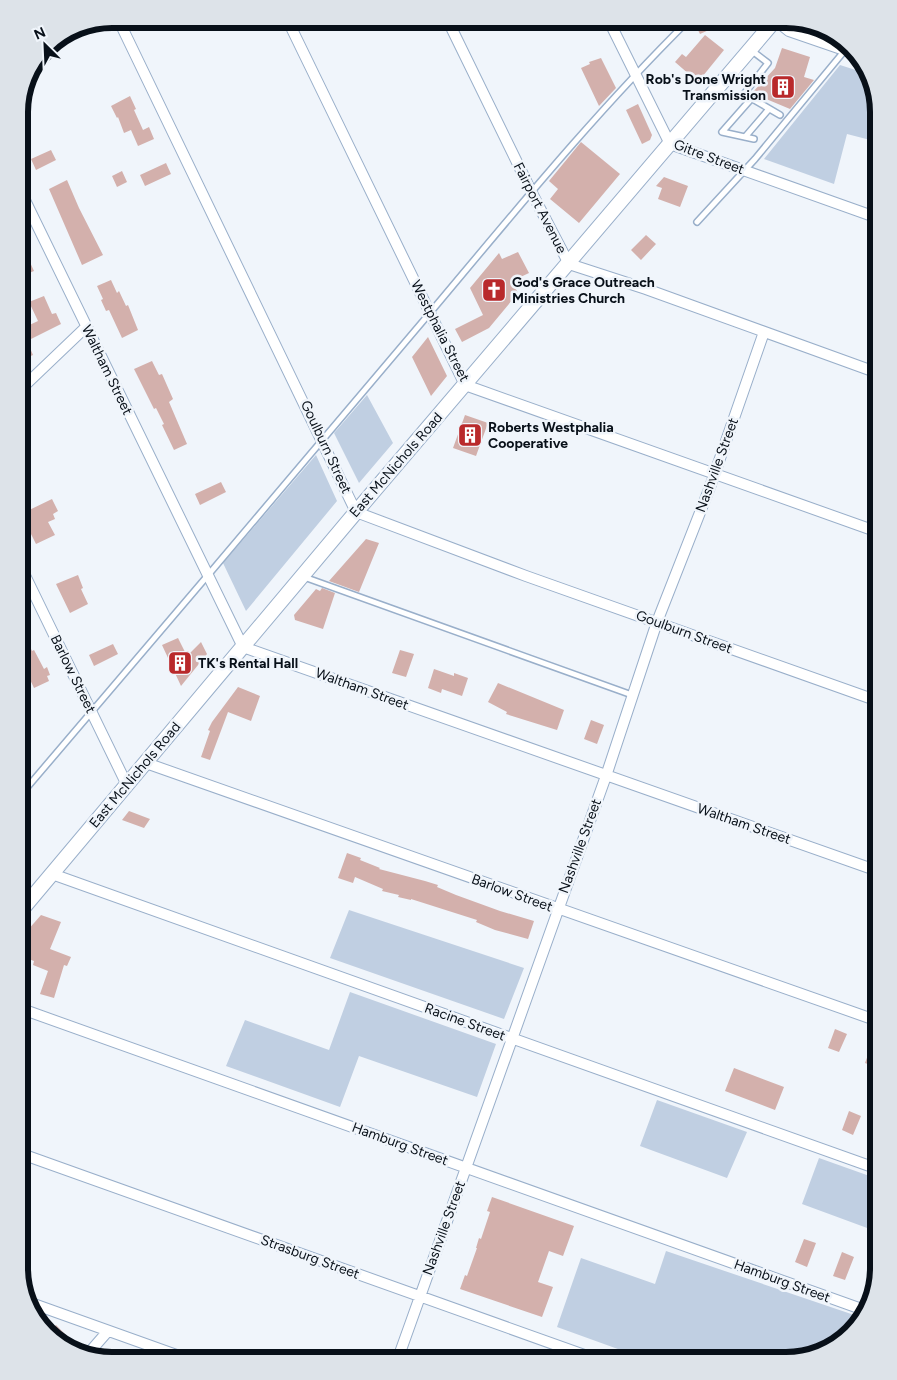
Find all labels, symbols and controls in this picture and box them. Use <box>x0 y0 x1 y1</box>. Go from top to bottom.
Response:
north arrow <box>20 20 70 70</box>
text: N <box>32 24 48 44</box>
place label: Rob's Done Wright Transmission <box>646 71 766 104</box>
building icon: Rob's Done Wright Transmission <box>770 74 796 100</box>
street label: Gitre Street <box>671 136 747 178</box>
street label: Fairport Avenue <box>510 160 570 257</box>
place label: God's Grace Outreach Ministries Church <box>512 274 655 307</box>
street label: Westphalia Street <box>407 277 473 385</box>
church icon: God's Grace Outreach Ministries Church <box>481 277 507 303</box>
street label: Waltham Street <box>78 322 136 418</box>
street label: Goulburn Street <box>297 398 355 496</box>
street label: East McNichols Road <box>346 409 446 521</box>
street label: Nashville Street <box>692 415 742 515</box>
place label: Roberts Westphalia Cooperative <box>488 419 614 452</box>
building icon: Roberts Westphalia Cooperative <box>457 422 483 448</box>
street label: Goulburn Street <box>634 607 734 657</box>
street label: Barlow Street <box>47 632 99 716</box>
building icon: TK's Rental Hall <box>167 650 193 676</box>
place label: TK's Rental Hall <box>198 655 298 672</box>
street label: Waltham Street <box>313 664 411 714</box>
street label: East McNichols Road <box>86 719 184 831</box>
street label: Nashville Street <box>555 796 605 896</box>
street label: Waltham Street <box>695 800 793 848</box>
street label: Barlow Street <box>469 870 555 916</box>
street label: Racine Street <box>422 1000 508 1044</box>
street label: Hamburg Street <box>350 1119 450 1169</box>
street label: Nashville Street <box>419 1178 469 1278</box>
street label: Strasburg Street <box>258 1231 362 1283</box>
street label: Hamburg Street <box>732 1256 832 1306</box>

